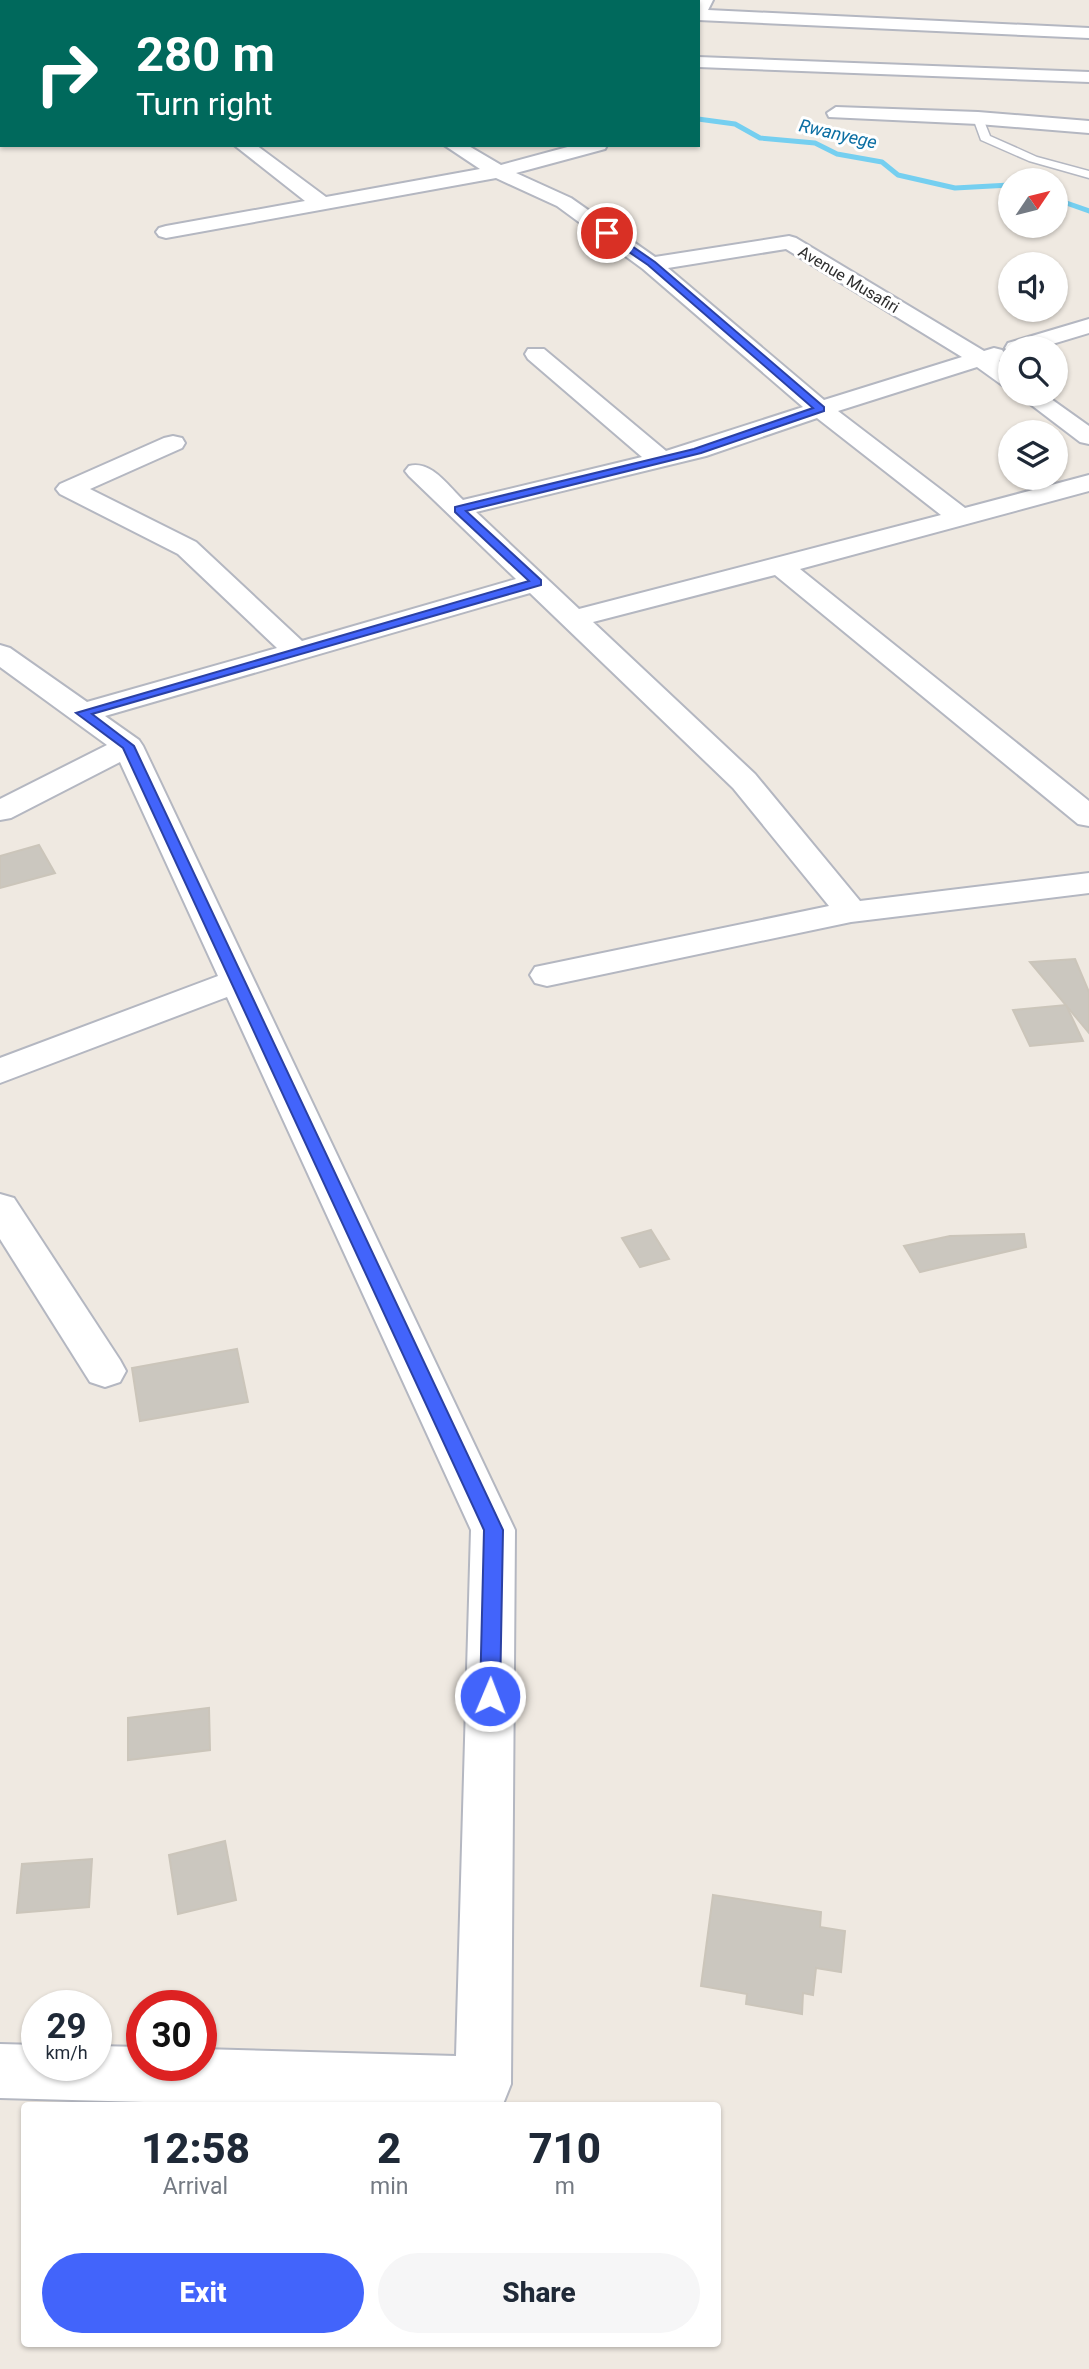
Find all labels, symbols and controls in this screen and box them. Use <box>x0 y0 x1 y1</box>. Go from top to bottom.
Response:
text: 280 m <box>136 26 275 83</box>
icon: right <box>21 28 112 119</box>
text: Turn right <box>136 85 272 123</box>
water label: Rwanyege <box>797 114 879 153</box>
north arrow <box>998 168 1068 238</box>
map controls <box>998 168 1068 490</box>
pin <box>577 203 637 263</box>
icon: arrive <box>588 214 626 252</box>
street label: Avenue Musafiri <box>795 242 903 317</box>
button: sound <box>998 252 1068 322</box>
button: search <box>998 336 1068 406</box>
button: layers <box>998 420 1068 490</box>
position arrow <box>453 1659 527 1733</box>
speed limit sign: 30 <box>126 1990 217 2081</box>
text: 29 <box>46 2006 87 2047</box>
text: km/h <box>45 2042 88 2063</box>
text: 12:58 <box>141 2124 250 2173</box>
text: 2 <box>377 2124 401 2173</box>
text: 710 <box>528 2124 601 2173</box>
text: Arrival <box>163 2173 228 2200</box>
text: min <box>370 2173 408 2200</box>
text: m <box>555 2173 575 2200</box>
button: Exit <box>42 2253 364 2333</box>
button: Share <box>378 2253 700 2333</box>

